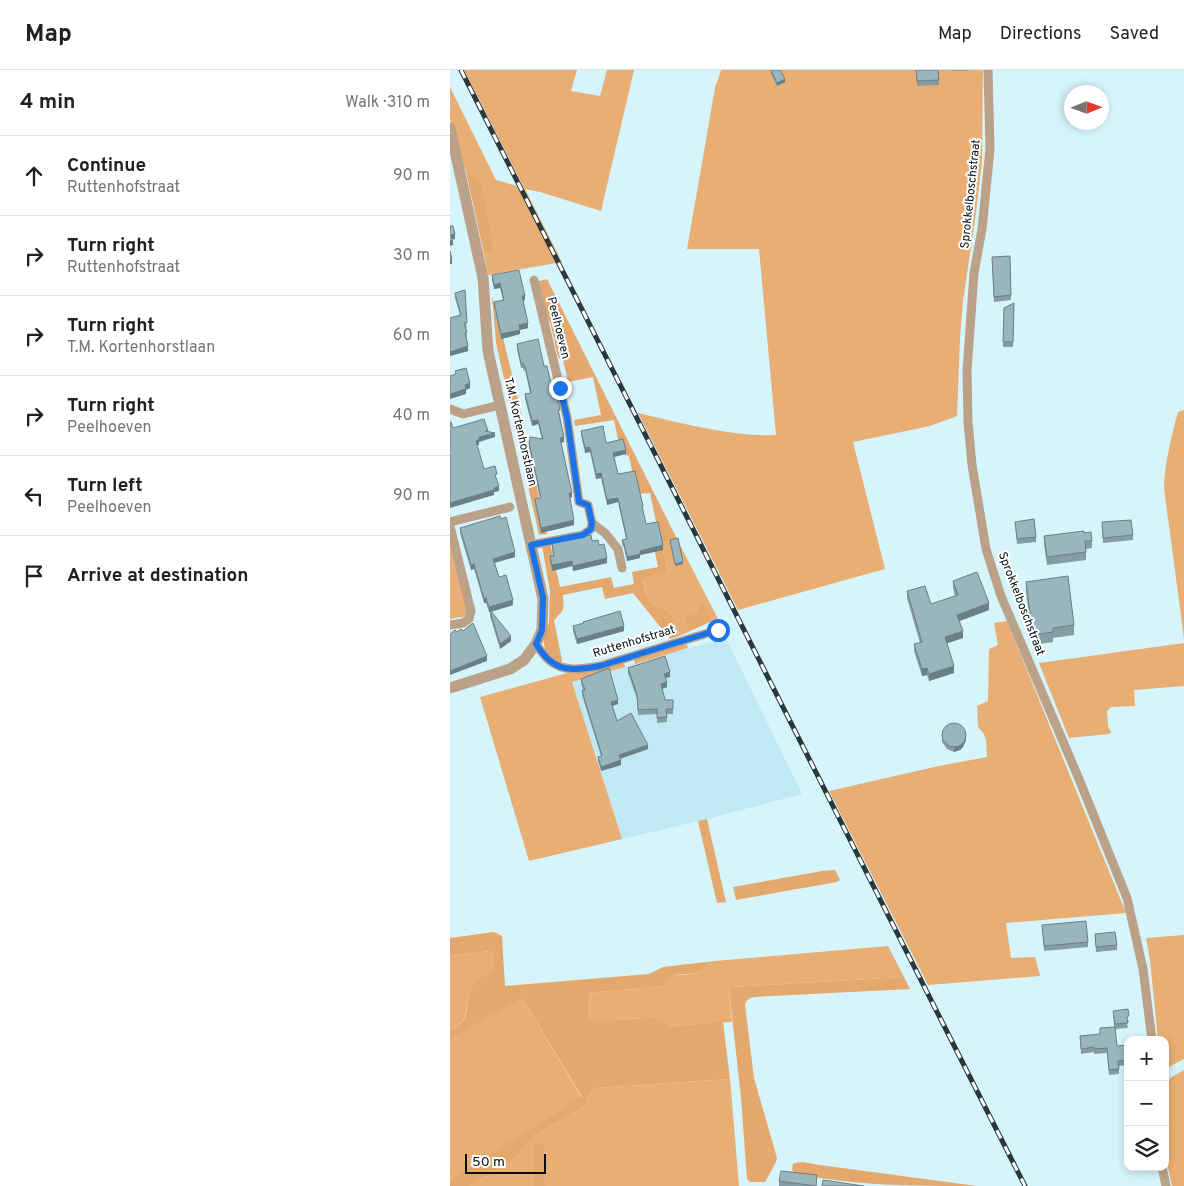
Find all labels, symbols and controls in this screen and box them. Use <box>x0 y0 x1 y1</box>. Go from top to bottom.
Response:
text: Map <box>25 20 72 50</box>
text: Map <box>938 23 972 46</box>
text: Directions <box>1000 23 1082 46</box>
text: Saved <box>1110 23 1159 46</box>
north arrow <box>1064 85 1109 130</box>
text: 4 min <box>20 89 76 116</box>
text: Walk · 310 m <box>345 93 430 113</box>
street label: Sprokkelboschstraat <box>957 139 985 249</box>
text: Continue <box>67 154 146 178</box>
icon: ahead <box>20 162 48 190</box>
text: 90 m <box>393 166 430 186</box>
text: Ruttenhofstraat <box>67 178 180 198</box>
text: Turn right <box>67 234 155 258</box>
icon: right <box>20 242 48 270</box>
text: 30 m <box>393 246 430 266</box>
text: Ruttenhofstraat <box>67 258 180 278</box>
street label: Peelhoeven <box>543 295 573 361</box>
text: Turn right <box>67 314 155 338</box>
icon: right <box>20 322 48 350</box>
text: 60 m <box>393 326 430 346</box>
text: T.M. Kortenhorstlaan <box>67 338 215 358</box>
street label: T.M. Kortenhorstlaan <box>500 376 540 488</box>
route end <box>549 377 572 400</box>
text: Turn right <box>67 394 155 418</box>
icon: right <box>20 402 48 430</box>
text: 40 m <box>392 406 430 426</box>
text: Peelhoeven <box>67 418 151 438</box>
text: Turn left <box>67 474 143 498</box>
icon: left <box>20 482 48 510</box>
text: 90 m <box>393 486 430 506</box>
text: Peelhoeven <box>67 498 151 518</box>
street label: Sprokkelboschstraat <box>994 550 1048 658</box>
icon: arrive <box>20 562 48 590</box>
text: Arrive at destination <box>67 564 248 588</box>
route start <box>707 619 730 642</box>
street label: Ruttenhofstraat <box>591 622 677 662</box>
map controls <box>1124 1036 1169 1171</box>
button: + <box>1124 1036 1169 1081</box>
button: − <box>1124 1081 1169 1126</box>
button: layers <box>1124 1126 1169 1171</box>
scale bar <box>465 1151 546 1174</box>
text: 50 m <box>472 1154 505 1171</box>

